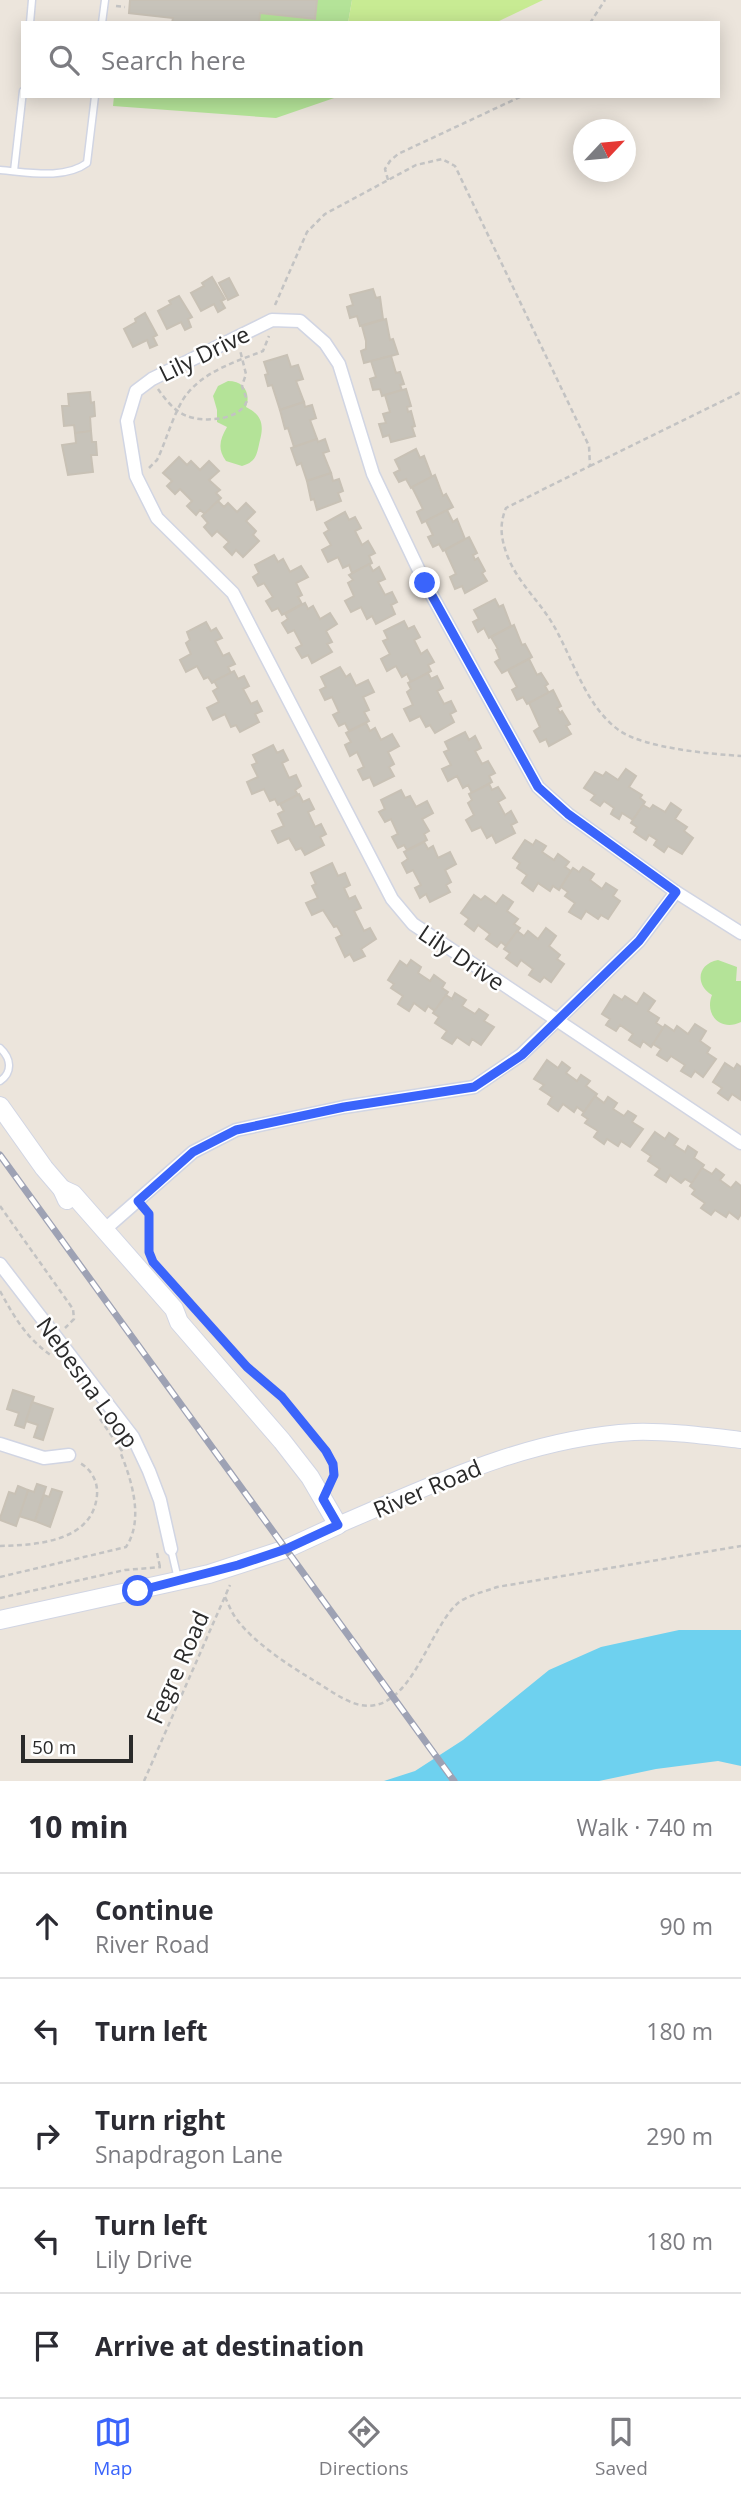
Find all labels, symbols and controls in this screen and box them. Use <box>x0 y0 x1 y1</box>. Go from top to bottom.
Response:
search box <box>21 21 720 98</box>
icon: search <box>45 41 83 79</box>
text: Search here <box>101 42 246 78</box>
north arrow <box>573 119 636 182</box>
street label: Lily Drive <box>153 317 255 389</box>
route end <box>409 567 440 598</box>
street label: Lily Drive <box>413 916 511 998</box>
street label: Nebesna Loop <box>30 1310 146 1454</box>
street label: River Road <box>368 1451 486 1525</box>
route start <box>122 1575 153 1606</box>
street label: Fegre Road <box>138 1605 216 1729</box>
scale bar <box>21 1732 133 1764</box>
text: 50 m <box>32 1734 76 1760</box>
text: 10 min <box>28 1806 128 1847</box>
text: Walk · 740 m <box>576 1811 713 1843</box>
text: Continue <box>95 1892 214 1928</box>
icon: ahead <box>28 1907 66 1945</box>
text: 90 m <box>659 1910 713 1942</box>
text: River Road <box>95 1928 210 1960</box>
icon: left <box>28 2012 66 2050</box>
text: Turn left <box>95 2013 207 2049</box>
text: 180 m <box>646 2015 713 2047</box>
text: Turn right <box>95 2102 226 2138</box>
icon: right <box>28 2117 66 2155</box>
text: 290 m <box>646 2120 713 2152</box>
text: Snapdragon Lane <box>95 2138 283 2170</box>
text: Turn left <box>95 2207 207 2243</box>
icon: left <box>28 2222 66 2260</box>
text: 180 m <box>646 2225 713 2257</box>
text: Lily Drive <box>95 2243 192 2275</box>
icon: arrive <box>28 2327 66 2365</box>
text: Arrive at destination <box>95 2328 364 2364</box>
tab: Map <box>93 2413 132 2481</box>
tab: Directions <box>319 2413 409 2481</box>
tab: Saved <box>595 2413 648 2481</box>

